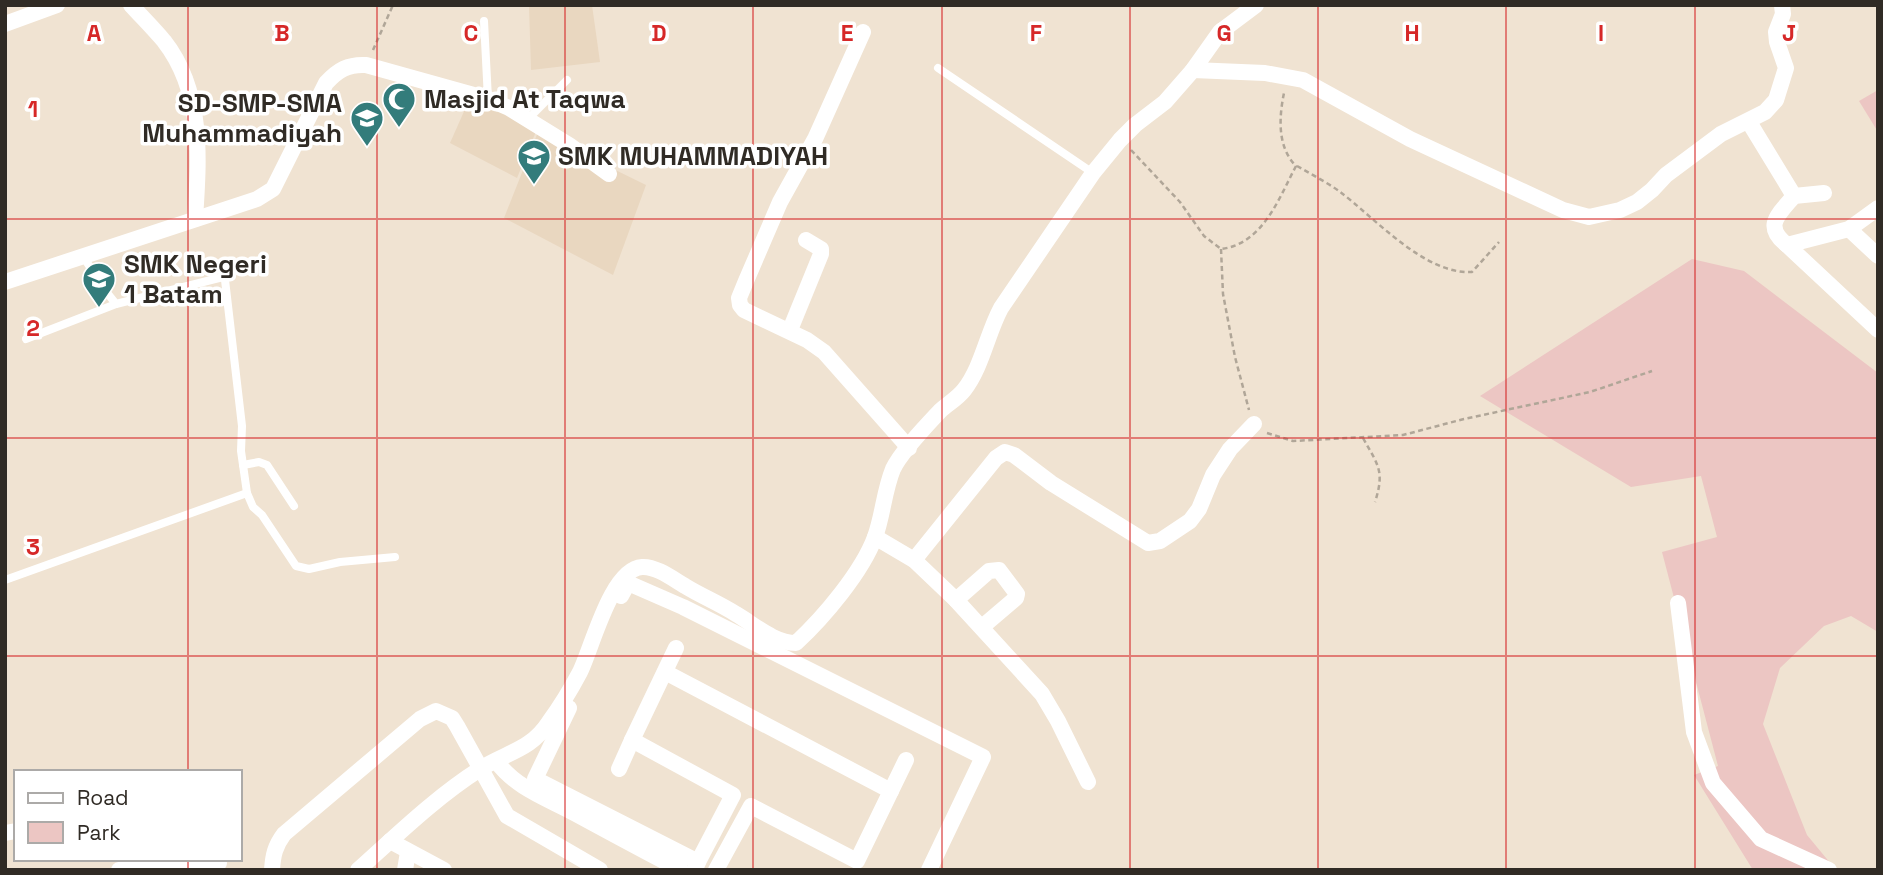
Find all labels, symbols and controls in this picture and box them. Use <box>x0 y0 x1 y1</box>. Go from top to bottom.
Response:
text: A <box>87 18 102 48</box>
text: B <box>274 18 290 48</box>
text: C <box>464 18 478 48</box>
text: D <box>651 18 667 48</box>
text: E <box>841 18 853 48</box>
text: F <box>1030 18 1042 48</box>
text: G <box>1216 18 1232 48</box>
text: H <box>1404 18 1420 48</box>
text: I <box>1598 18 1604 48</box>
text: J <box>1782 18 1796 48</box>
mosque icon: Masjid At Taqwa <box>380 80 418 129</box>
place label: Masjid At Taqwa <box>424 82 626 116</box>
place label: SD-SMP-SMA Muhammadiyah <box>142 86 343 150</box>
text: 1 <box>28 94 38 124</box>
school or university icon: SD-SMP-SMA Muhammadiyah <box>348 99 386 148</box>
school or university icon: SMK MUHAMMADIYAH <box>515 137 553 186</box>
place label: SMK MUHAMMADIYAH <box>558 139 828 173</box>
place label: SMK Negeri 1 Batam <box>124 247 267 311</box>
school or university icon: SMK Negeri 1 Batam <box>80 260 118 309</box>
text: 2 <box>26 313 40 343</box>
text: 3 <box>26 532 40 562</box>
legend <box>14 770 242 861</box>
text: Road <box>77 784 129 811</box>
text: Park <box>77 819 121 846</box>

